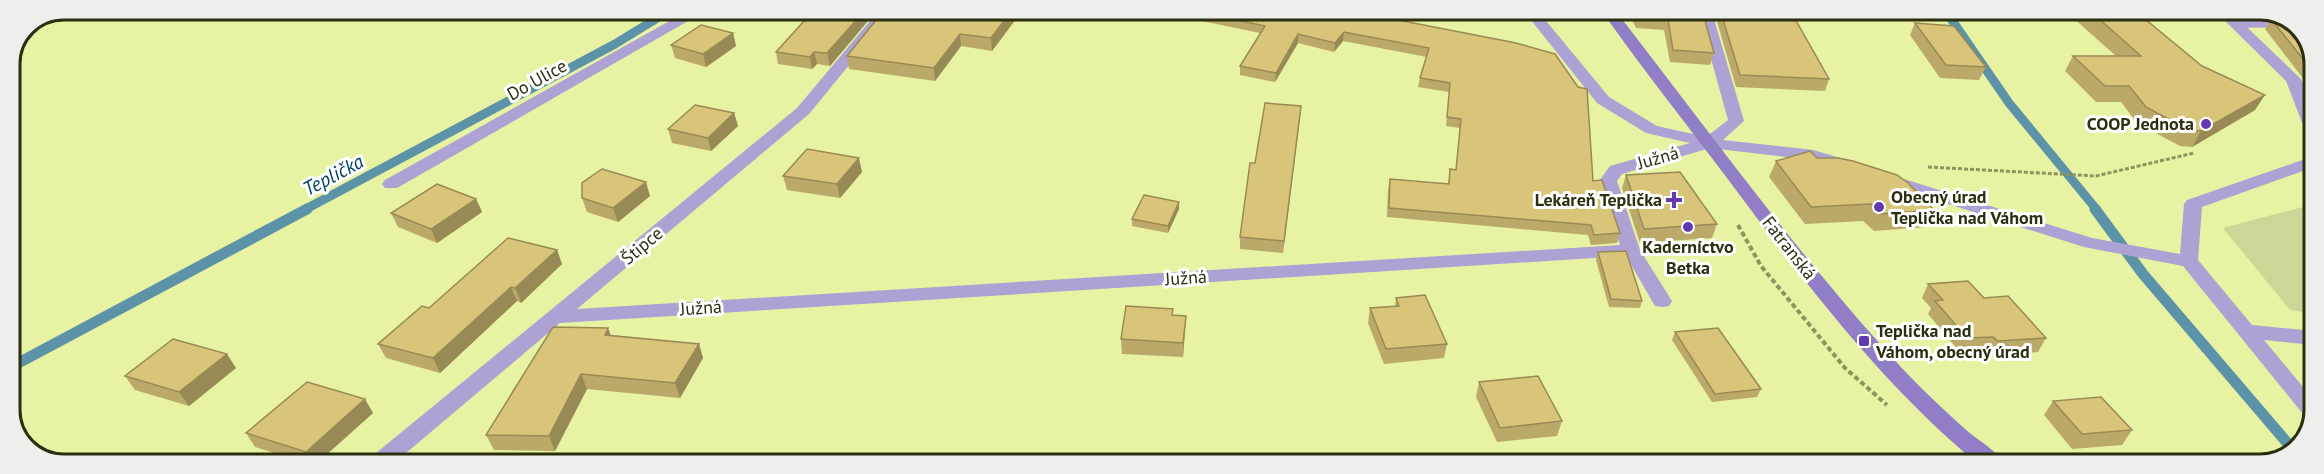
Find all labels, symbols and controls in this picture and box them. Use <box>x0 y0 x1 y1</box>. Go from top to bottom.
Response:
street label: Do Ulice <box>503 54 571 105</box>
place label: COOP Jednota <box>2087 112 2194 135</box>
marker: COOP Jednota <box>2199 117 2213 131</box>
street label: Južná <box>1634 141 1681 175</box>
water label: Teplička <box>298 148 368 202</box>
place label: Obecný úrad Teplička nad Váhom <box>1891 185 2043 229</box>
place label: Lekáreň Teplička <box>1535 188 1662 211</box>
marker: Lekáreň Teplička <box>1667 193 1681 207</box>
marker: Obecný úrad Teplička nad Váhom <box>1872 200 1886 214</box>
street label: Fatranská <box>1757 211 1821 284</box>
marker: Kaderníctvo Betka <box>1681 220 1695 234</box>
street label: Štipce <box>616 222 667 270</box>
place label: Kaderníctvo Betka <box>1642 235 1734 279</box>
street label: Južná <box>1163 265 1208 290</box>
street label: Južná <box>678 295 723 320</box>
place label: Teplička nad Váhom, obecný úrad <box>1875 319 2030 363</box>
marker: Teplička nad Váhom, obecný úrad <box>1857 334 1871 348</box>

